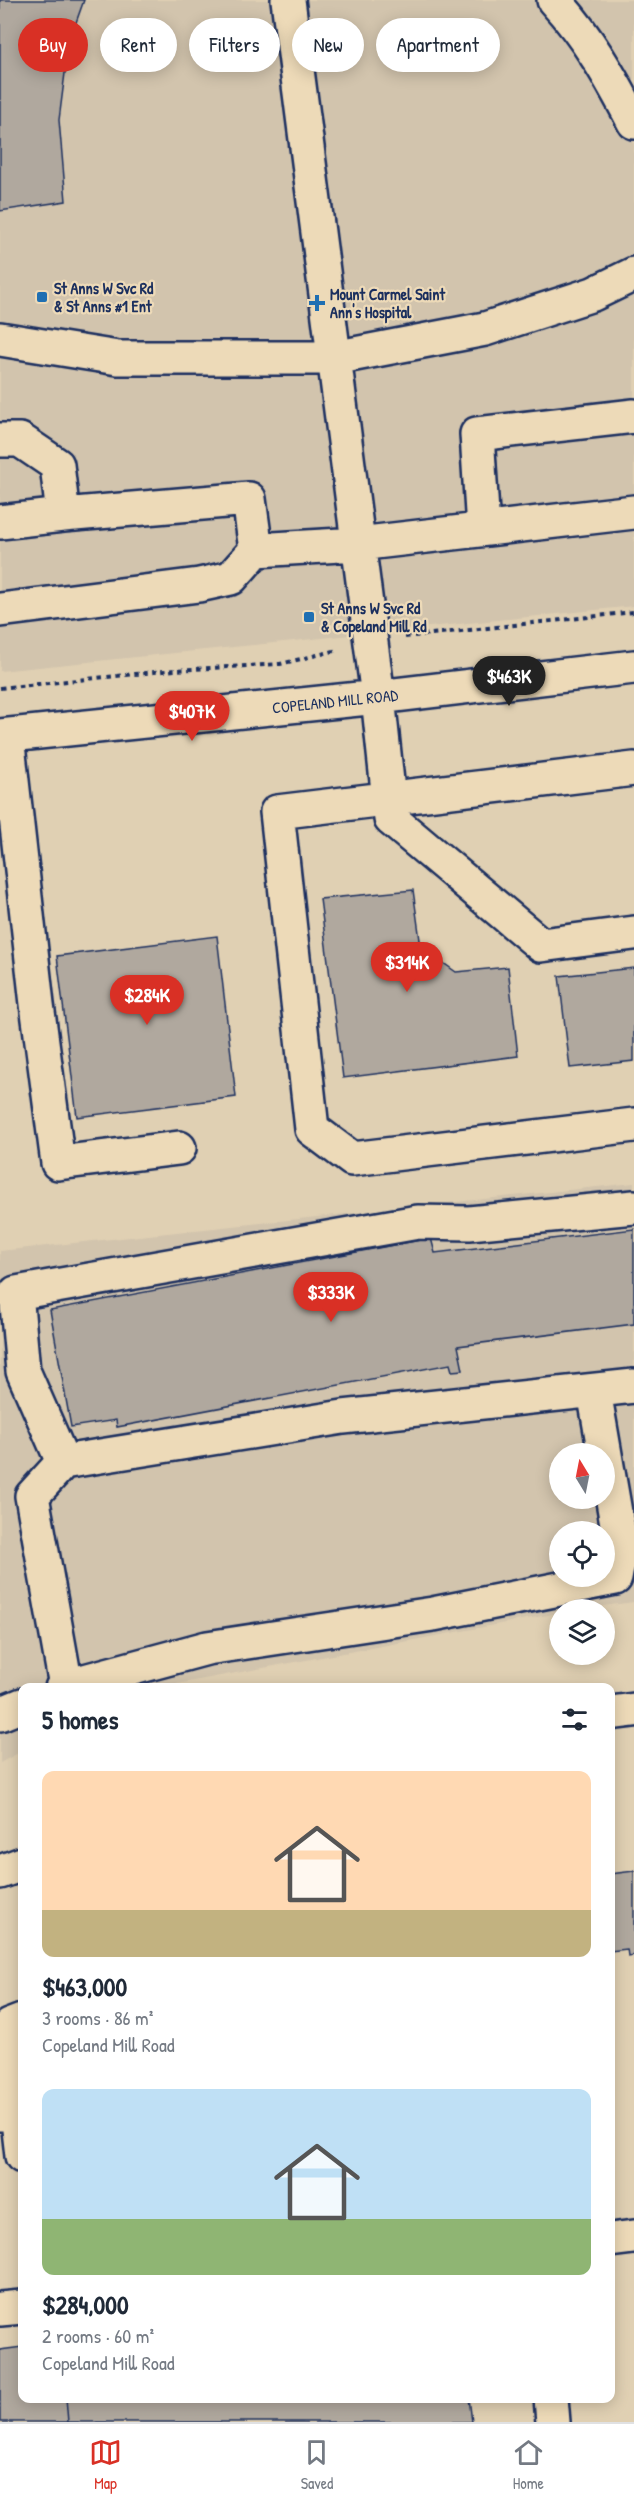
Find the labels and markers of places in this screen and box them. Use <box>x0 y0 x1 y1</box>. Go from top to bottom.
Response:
place label: St Anns W Svc Rd & St Anns #1 Ent <box>54 277 154 317</box>
place label: Mount Carmel Saint Ann's Hospital <box>330 283 446 324</box>
marker: St Anns W Svc Rd & St Anns #1 Ent <box>35 290 49 304</box>
marker: Mount Carmel Saint Ann's Hospital <box>308 294 326 312</box>
place label: St Anns W Svc Rd & Copeland Mill Rd <box>321 597 427 638</box>
marker: St Anns W Svc Rd & Copeland Mill Rd <box>302 610 316 624</box>
pin: $463K <box>467 656 551 707</box>
pin: $407K <box>150 691 234 742</box>
pin: $314K <box>365 942 449 993</box>
pin: $284K <box>105 975 189 1026</box>
pin: $333K <box>289 1272 373 1323</box>

